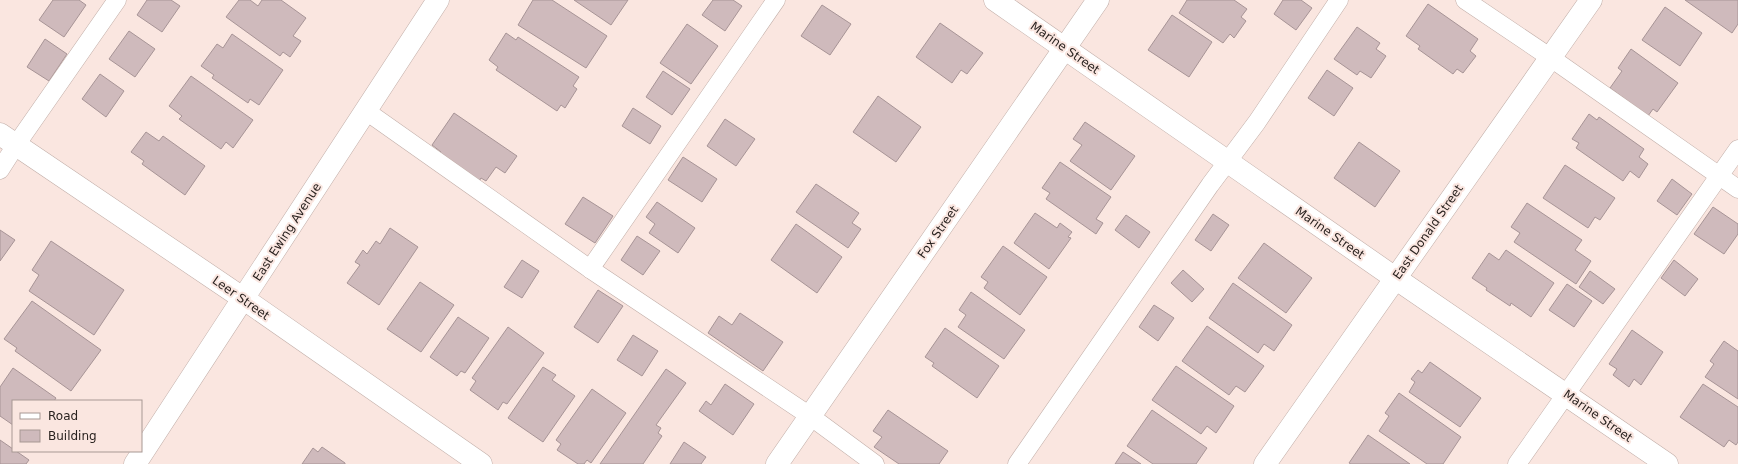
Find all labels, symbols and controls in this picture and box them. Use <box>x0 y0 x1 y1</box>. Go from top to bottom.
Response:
street label: Marine Street <box>1028 19 1103 77</box>
street label: East Ewing Avenue <box>250 180 324 284</box>
street label: East Donald Street <box>1390 182 1466 282</box>
street label: Fox Street <box>915 203 961 261</box>
street label: Marine Street <box>1293 204 1368 262</box>
street label: Leer Street <box>210 273 272 323</box>
street label: Marine Street <box>1561 387 1636 445</box>
legend <box>12 400 142 452</box>
text: Road <box>48 409 78 423</box>
text: Building <box>48 429 97 443</box>

